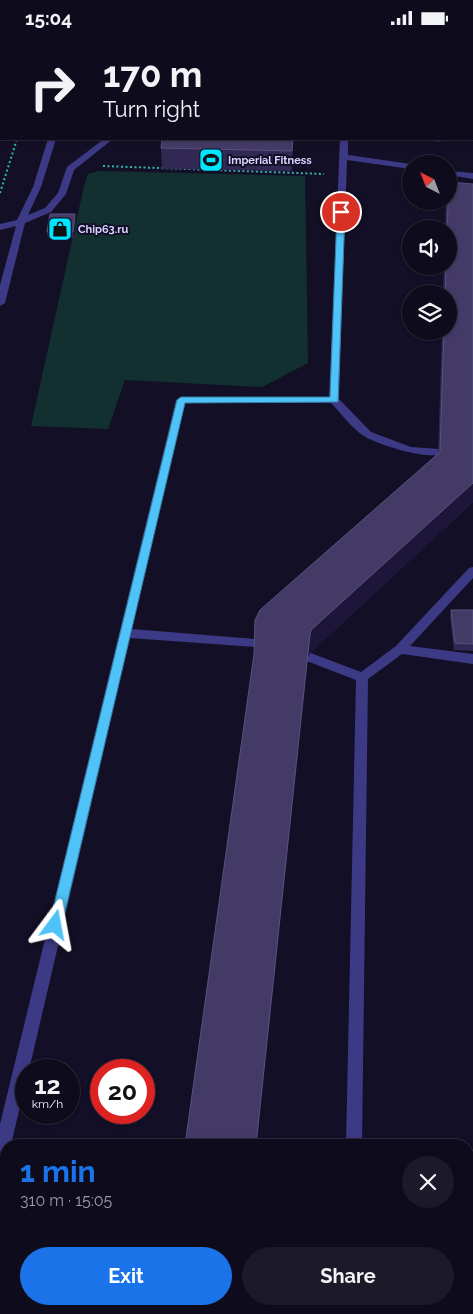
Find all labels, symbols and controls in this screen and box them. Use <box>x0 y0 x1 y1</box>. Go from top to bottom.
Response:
text: 15:04 <box>25 7 72 29</box>
text: 170 m <box>103 54 202 95</box>
icon: right <box>20 55 85 120</box>
text: Turn right <box>103 96 200 122</box>
sports icon: Imperial Fitness <box>198 147 224 173</box>
place label: Imperial Fitness <box>228 154 312 167</box>
north arrow <box>402 155 458 210</box>
map controls <box>402 155 457 340</box>
pin <box>320 191 362 233</box>
icon: arrive <box>327 198 355 226</box>
shop icon: Chip63.ru <box>47 216 73 242</box>
button: sound <box>402 220 457 275</box>
place label: Chip63.ru <box>78 223 128 236</box>
button: layers <box>402 285 457 340</box>
position arrow <box>28 898 80 950</box>
speed limit sign: 20 <box>90 1059 155 1124</box>
text: 12 <box>34 1070 61 1100</box>
text: km/h <box>32 1097 63 1111</box>
text: 1 min <box>20 1154 96 1189</box>
button: close <box>402 1156 454 1208</box>
text: 310 m · 15:05 <box>20 1191 112 1210</box>
button: Exit <box>20 1247 232 1305</box>
button: Share <box>242 1247 454 1305</box>

